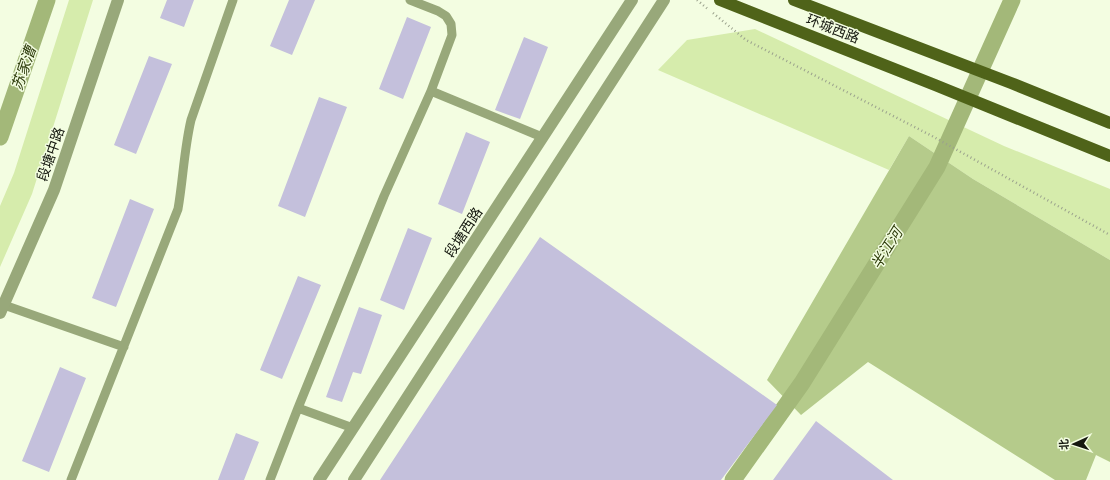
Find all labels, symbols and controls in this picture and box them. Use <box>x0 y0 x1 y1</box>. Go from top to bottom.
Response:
street label: 环城西路 <box>803 9 863 47</box>
water label: 苏家漕 <box>6 41 41 93</box>
street label: 段塘中路 <box>32 124 68 184</box>
street label: 段塘西路 <box>440 203 486 261</box>
water label: 半江河 <box>866 221 908 272</box>
north arrow <box>1054 424 1094 464</box>
text: 北 <box>1056 439 1071 450</box>

